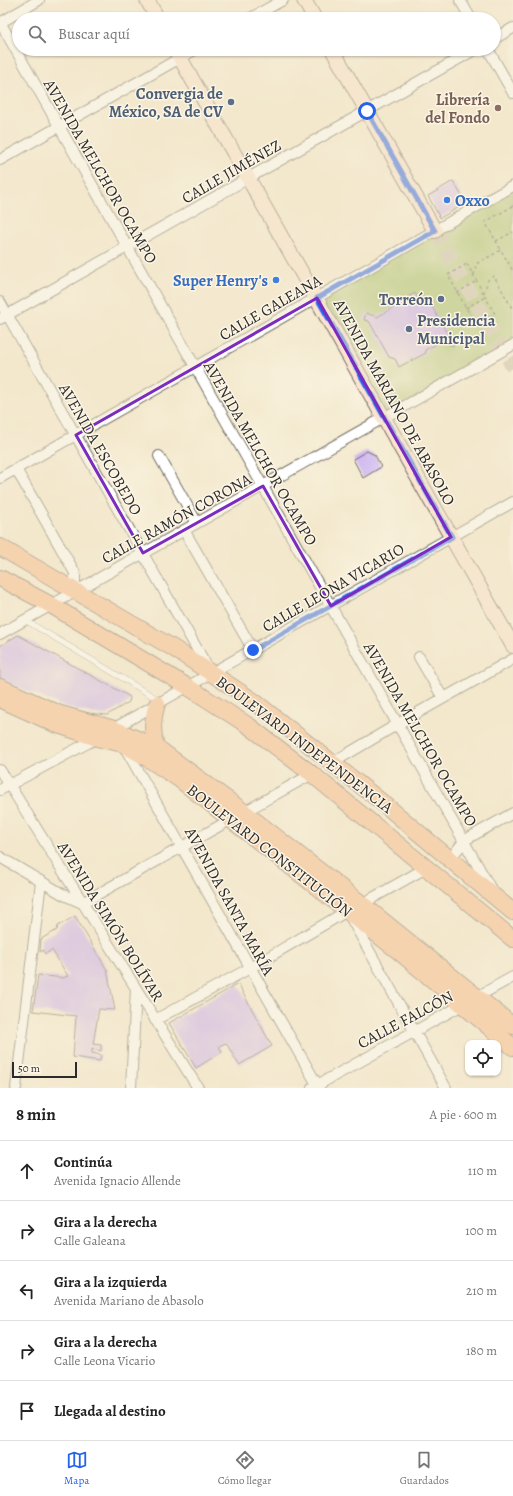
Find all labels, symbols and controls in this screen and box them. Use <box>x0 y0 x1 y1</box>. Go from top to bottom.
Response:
search box <box>12 12 501 56</box>
icon: search <box>26 23 48 45</box>
text: Buscar aquí <box>58 24 130 44</box>
street label: AVENIDA MELCHOR OCAMPO <box>38 74 162 268</box>
place label: Convergia de México, SA de CV <box>109 83 224 123</box>
place label: Librería del Fondo <box>425 89 490 129</box>
marker: Convergia de México, SA de CV <box>226 97 236 107</box>
route start <box>358 102 376 120</box>
marker: Librería del Fondo <box>493 103 503 113</box>
street label: CALLE JIMÉNEZ <box>178 134 285 209</box>
place label: Oxxo <box>455 190 490 212</box>
marker: Oxxo <box>442 195 452 205</box>
street label: CALLE GALEANA <box>215 269 326 346</box>
place label: Super Henry's <box>173 270 268 292</box>
marker: Super Henry's <box>271 275 281 285</box>
place label: Torreón <box>379 289 433 311</box>
street label: AVENIDA MARIANO DE ABASOLO <box>328 294 460 510</box>
marker: Torreón <box>436 294 446 304</box>
place label: Presidencia Municipal <box>417 310 496 350</box>
marker: Presidencia Municipal <box>404 324 414 334</box>
street label: AVENIDA MELCHOR OCAMPO <box>198 356 322 550</box>
street label: AVENIDA ESCOBEDO <box>53 379 147 519</box>
street label: CALLE RAMÓN CORONA <box>98 468 256 569</box>
street label: CALLE LEONA VICARIO <box>258 538 409 638</box>
street label: AVENIDA MELCHOR OCAMPO <box>358 637 482 831</box>
route end <box>244 641 262 659</box>
street label: BOULEVARD INDEPENDENCIA <box>211 671 398 819</box>
street label: BOULEVARD CONSTITUCIÓN <box>182 779 357 922</box>
street label: AVENIDA SANTA MARÍA <box>179 823 279 980</box>
street label: AVENIDA SIMÓN BOLÍVAR <box>51 837 168 1006</box>
street label: CALLE FALCÓN <box>354 985 457 1054</box>
map controls <box>465 1040 501 1076</box>
button: locate <box>465 1040 501 1076</box>
scale bar <box>12 1060 77 1079</box>
text: 50 m <box>18 1061 40 1076</box>
text: 8 min <box>16 1103 56 1126</box>
text: A pie · 600 m <box>430 1106 497 1123</box>
text: Continúa <box>54 1152 112 1172</box>
icon: ahead <box>16 1160 38 1182</box>
text: 110 m <box>468 1162 497 1179</box>
text: Avenida Ignacio Allende <box>54 1172 181 1189</box>
text: Gira a la derecha <box>54 1212 157 1232</box>
icon: right <box>16 1220 38 1242</box>
text: 100 m <box>465 1222 497 1239</box>
text: Calle Galeana <box>54 1232 126 1249</box>
text: Gira a la izquierda <box>54 1272 167 1292</box>
icon: left <box>16 1280 38 1302</box>
text: 210 m <box>466 1282 497 1299</box>
text: Avenida Mariano de Abasolo <box>54 1292 204 1309</box>
text: Gira a la derecha <box>54 1332 157 1352</box>
icon: right <box>16 1340 38 1362</box>
text: 180 m <box>466 1342 497 1359</box>
text: Calle Leona Vicario <box>54 1352 155 1369</box>
icon: arrive <box>16 1400 38 1422</box>
text: Llegada al destino <box>54 1401 166 1421</box>
tab: Mapa <box>64 1449 89 1488</box>
tab: Cómo llegar <box>218 1449 271 1488</box>
tab: Guardados <box>400 1449 449 1488</box>

